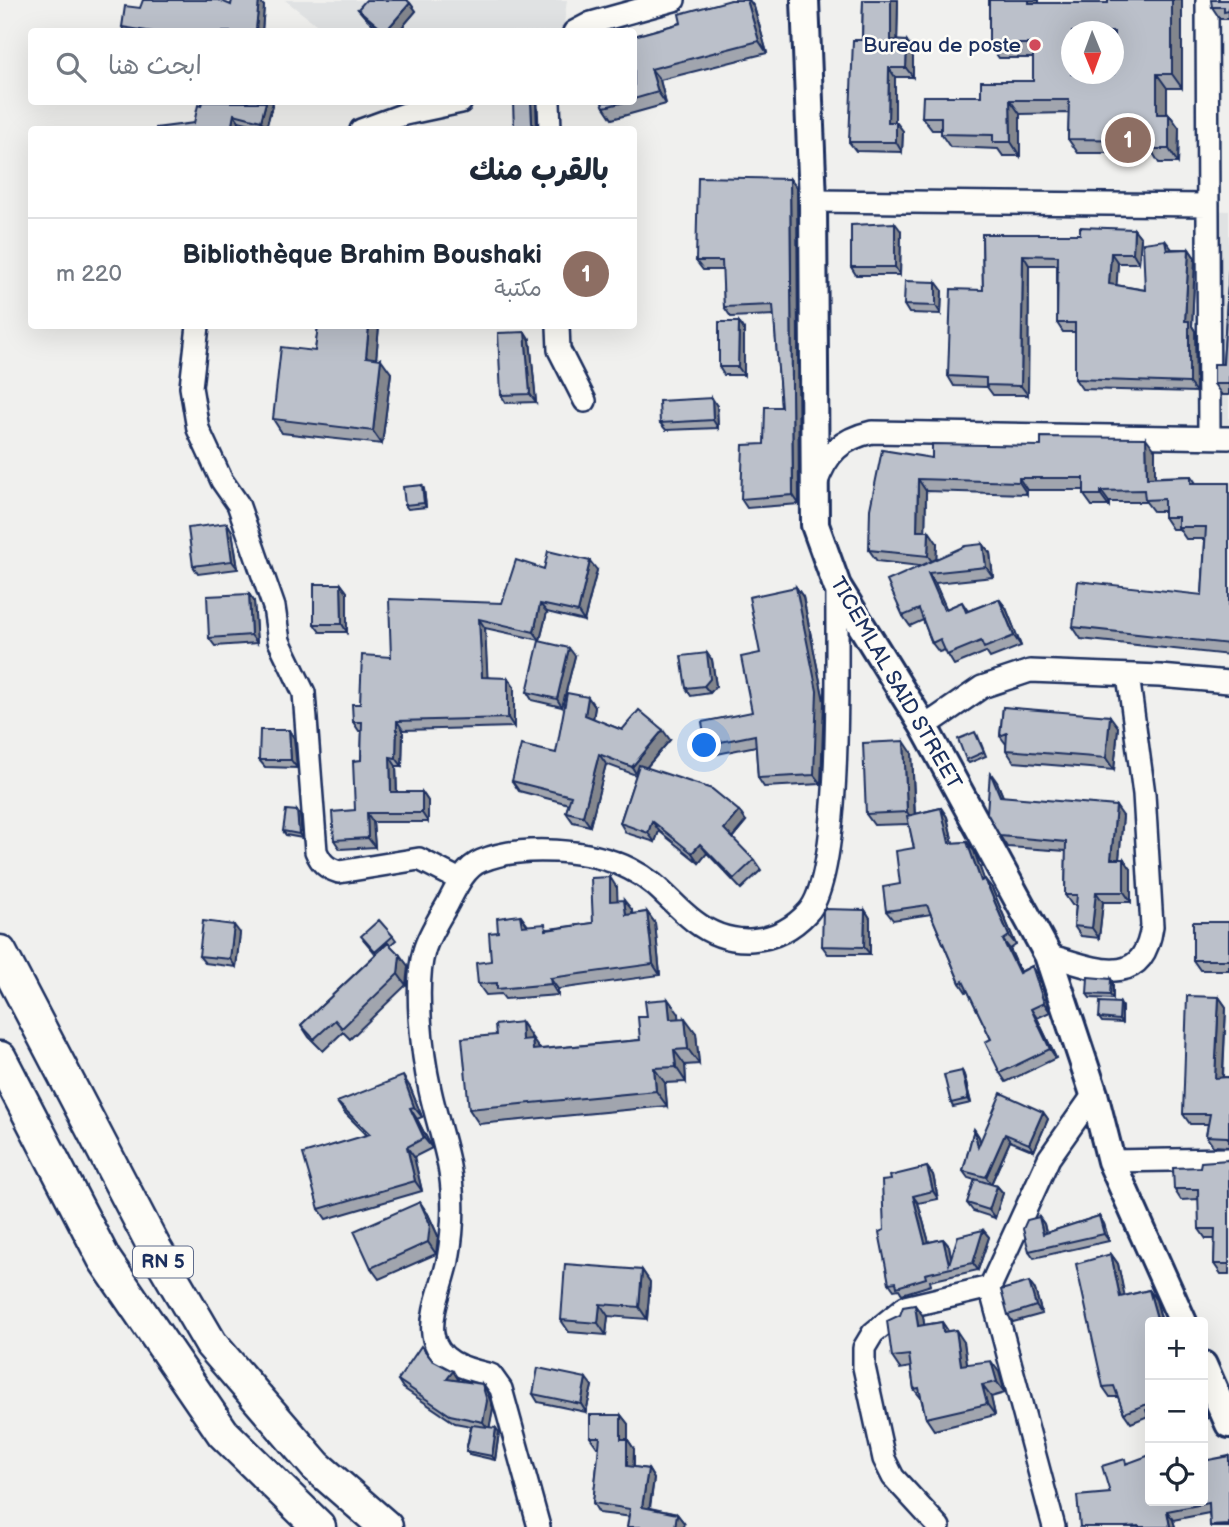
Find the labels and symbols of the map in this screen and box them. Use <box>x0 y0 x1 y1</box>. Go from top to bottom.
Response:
north arrow <box>1061 21 1124 84</box>
place label: Bureau de poste <box>863 33 1021 58</box>
marker: Bureau de poste <box>1027 37 1043 53</box>
pin: 1 <box>1105 114 1151 166</box>
street label: TICEMLAL SAID STREET <box>825 572 967 794</box>
your location <box>687 728 721 762</box>
road number: RN 5 <box>133 1246 193 1278</box>

